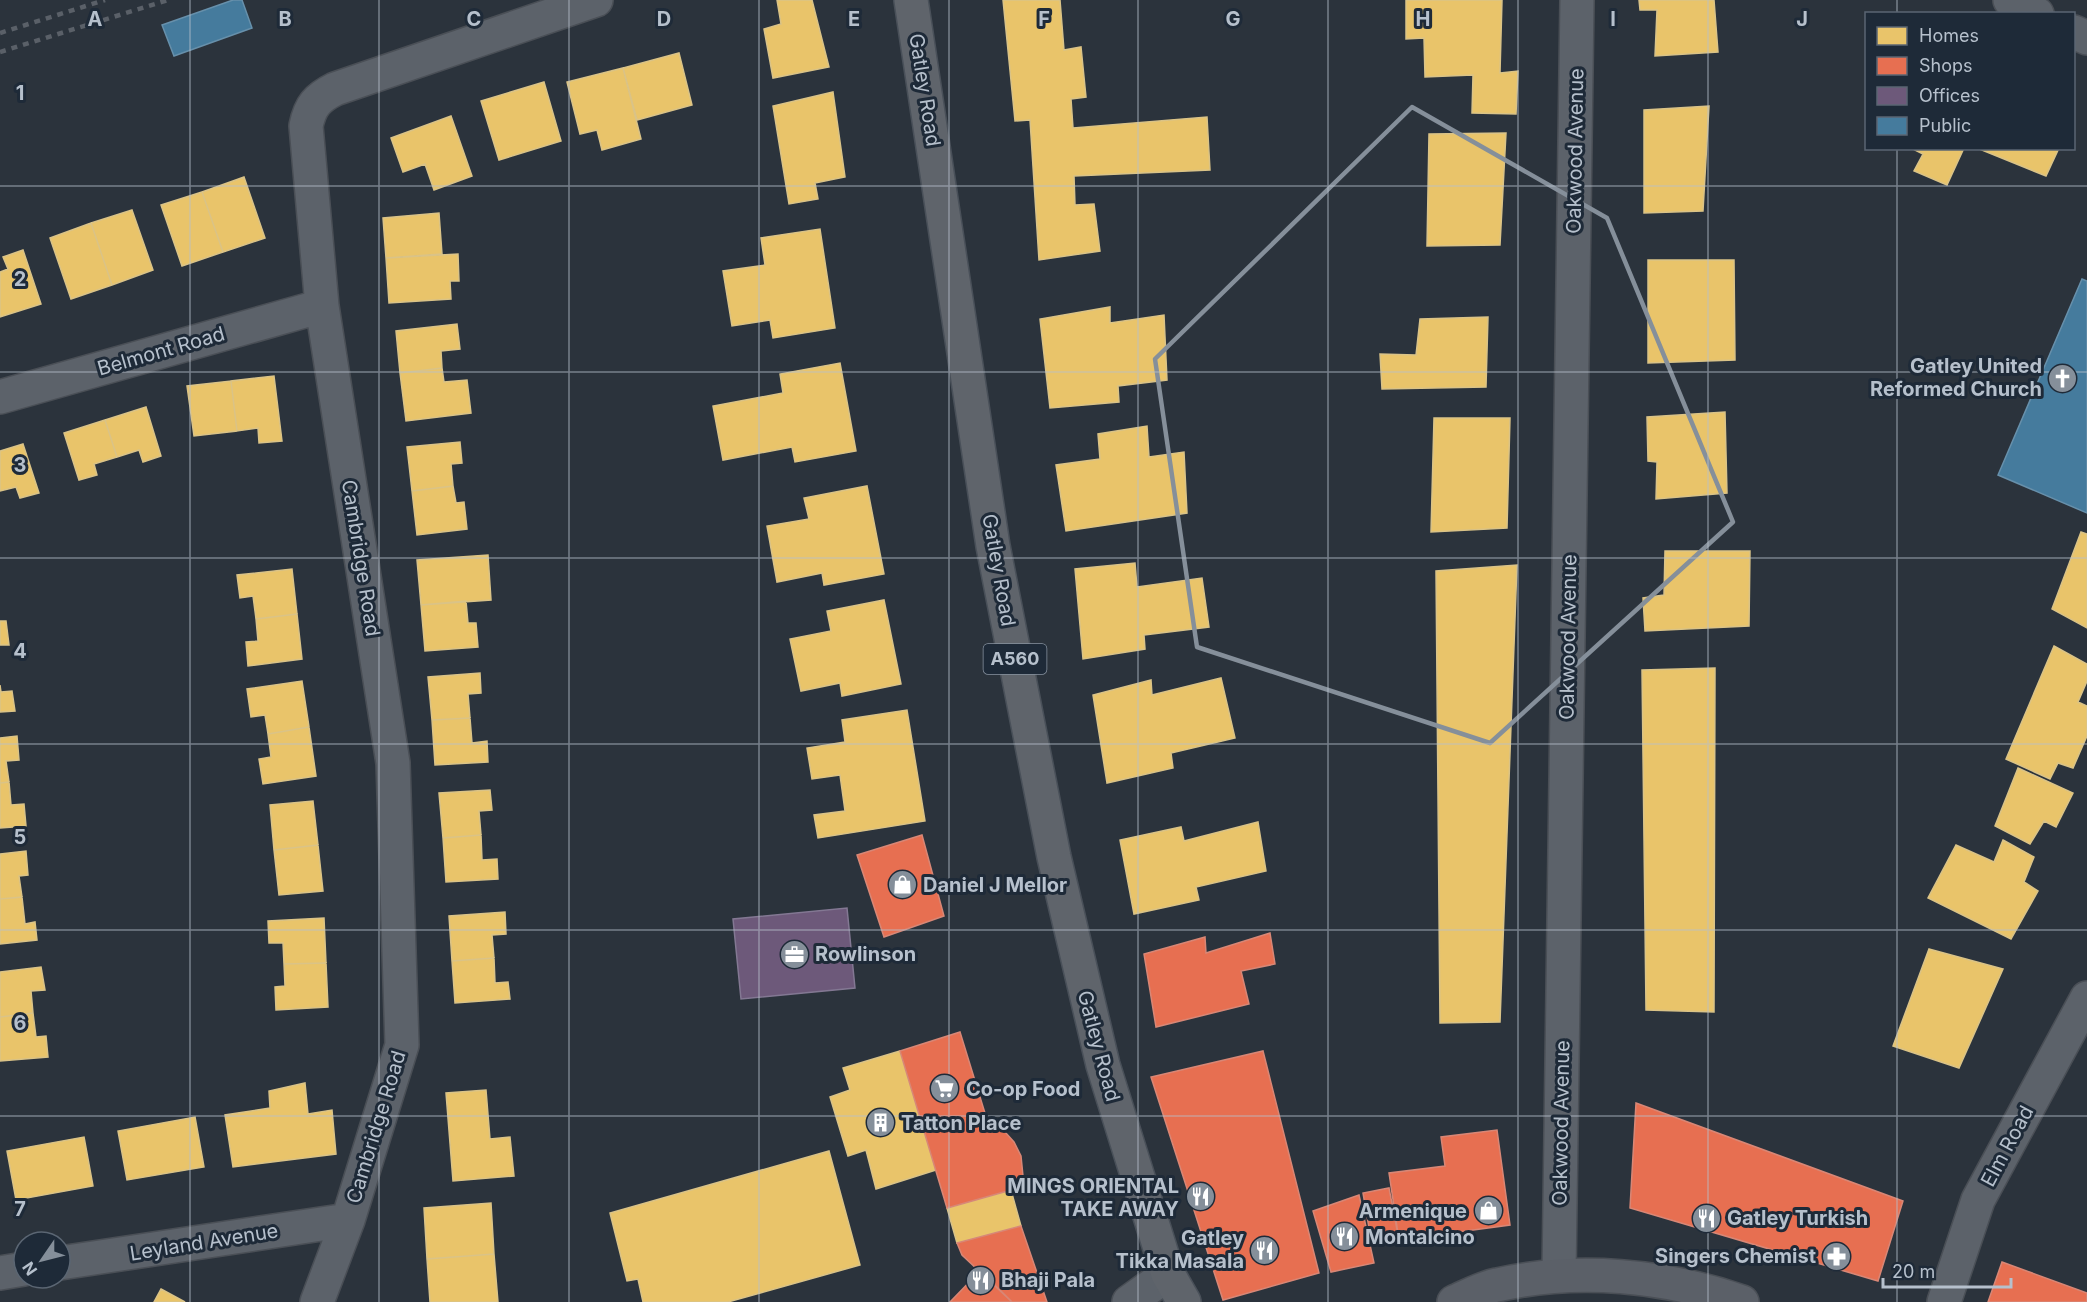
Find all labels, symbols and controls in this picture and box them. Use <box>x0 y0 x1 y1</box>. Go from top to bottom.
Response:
text: A <box>88 7 103 31</box>
text: B <box>278 7 292 31</box>
text: C <box>467 7 481 31</box>
text: D <box>657 7 671 31</box>
text: E <box>848 7 860 31</box>
text: F <box>1038 7 1050 31</box>
text: G <box>1225 7 1241 31</box>
text: H <box>1416 7 1430 31</box>
text: I <box>1610 7 1616 31</box>
text: J <box>1796 7 1808 31</box>
legend <box>1865 12 2075 150</box>
text: Homes <box>1919 25 1979 46</box>
street label: Gatley Road <box>904 32 946 148</box>
text: Shops <box>1919 55 1973 76</box>
street label: Oakwood Avenue <box>1562 68 1588 234</box>
text: 1 <box>16 81 24 105</box>
text: Offices <box>1919 85 1980 106</box>
text: Public <box>1919 115 1971 136</box>
text: 2 <box>14 267 26 291</box>
street label: Belmont Road <box>95 321 227 381</box>
place label: Gatley United Reformed Church <box>1870 354 2042 401</box>
church icon: Gatley United Reformed Church <box>2047 362 2079 394</box>
text: 3 <box>14 453 26 477</box>
street label: Cambridge Road <box>337 478 385 638</box>
street label: Gatley Road <box>977 512 1021 628</box>
street label: Oakwood Avenue <box>1555 554 1581 720</box>
text: 4 <box>13 639 27 663</box>
road number: A560 <box>984 644 1046 674</box>
text: 5 <box>14 825 26 849</box>
shop icon: Daniel J Mellor <box>886 869 918 901</box>
place label: Daniel J Mellor <box>923 873 1067 897</box>
office icon: Rowlinson <box>778 938 810 970</box>
place label: Rowlinson <box>815 942 916 966</box>
street label: Gatley Road <box>1073 988 1125 1104</box>
text: 6 <box>14 1011 27 1035</box>
street label: Oakwood Avenue <box>1548 1040 1574 1206</box>
street label: Cambridge Road <box>341 1048 411 1206</box>
supermarket icon: Co-op Food <box>929 1073 961 1105</box>
place label: Co-op Food <box>966 1077 1080 1101</box>
street label: Elm Road <box>1976 1101 2038 1191</box>
building icon: Tatton Place <box>864 1107 896 1139</box>
place label: Tatton Place <box>901 1111 1021 1135</box>
place label: MINGS ORIENTAL TAKE AWAY <box>1007 1174 1179 1221</box>
restaurant icon: MINGS ORIENTAL TAKE AWAY <box>1184 1181 1216 1213</box>
shop icon: Armenique <box>1472 1195 1504 1227</box>
text: 7 <box>14 1197 26 1221</box>
place label: Armenique <box>1359 1199 1467 1223</box>
restaurant icon: Gatley Turkish <box>1690 1202 1722 1234</box>
place label: Gatley Turkish <box>1727 1206 1868 1230</box>
street label: Leyland Avenue <box>128 1218 280 1266</box>
restaurant icon: Montalcino <box>1328 1221 1360 1253</box>
place label: Montalcino <box>1365 1225 1475 1249</box>
place label: Gatley Tikka Masala <box>1116 1226 1244 1273</box>
north arrow <box>12 1230 72 1290</box>
restaurant icon: Gatley Tikka Masala <box>1249 1234 1281 1266</box>
pharmacy icon: Singers Chemist <box>1821 1240 1853 1272</box>
place label: Singers Chemist <box>1655 1244 1816 1268</box>
scale bar <box>1883 1251 2010 1289</box>
text: N <box>18 1258 41 1279</box>
text: 20 m <box>1892 1261 1935 1282</box>
restaurant icon: Bhaji Pala <box>964 1264 996 1296</box>
place label: Bhaji Pala <box>1001 1268 1095 1292</box>

